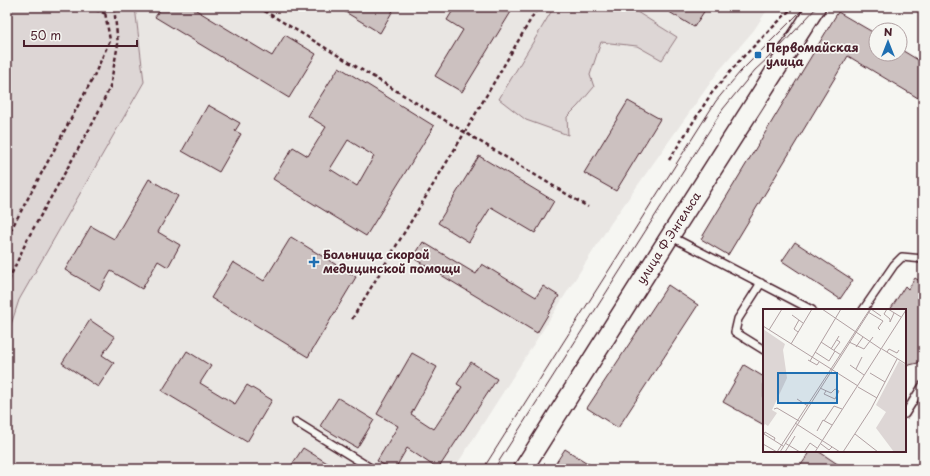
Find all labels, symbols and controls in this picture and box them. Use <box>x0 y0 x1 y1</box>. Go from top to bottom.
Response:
scale bar <box>24 22 137 48</box>
north arrow <box>868 22 908 62</box>
text: N <box>884 23 893 40</box>
text: 50 m <box>30 26 61 44</box>
place label: Первомайская улица <box>766 38 859 70</box>
marker: Первомайская улица <box>753 50 763 60</box>
street label: улица Ф.Энгельса <box>632 187 705 287</box>
place label: Больница скорой медицинской помощи <box>323 245 461 277</box>
marker: Больница скорой медицинской помощи <box>308 256 320 268</box>
inset map <box>763 309 906 452</box>

